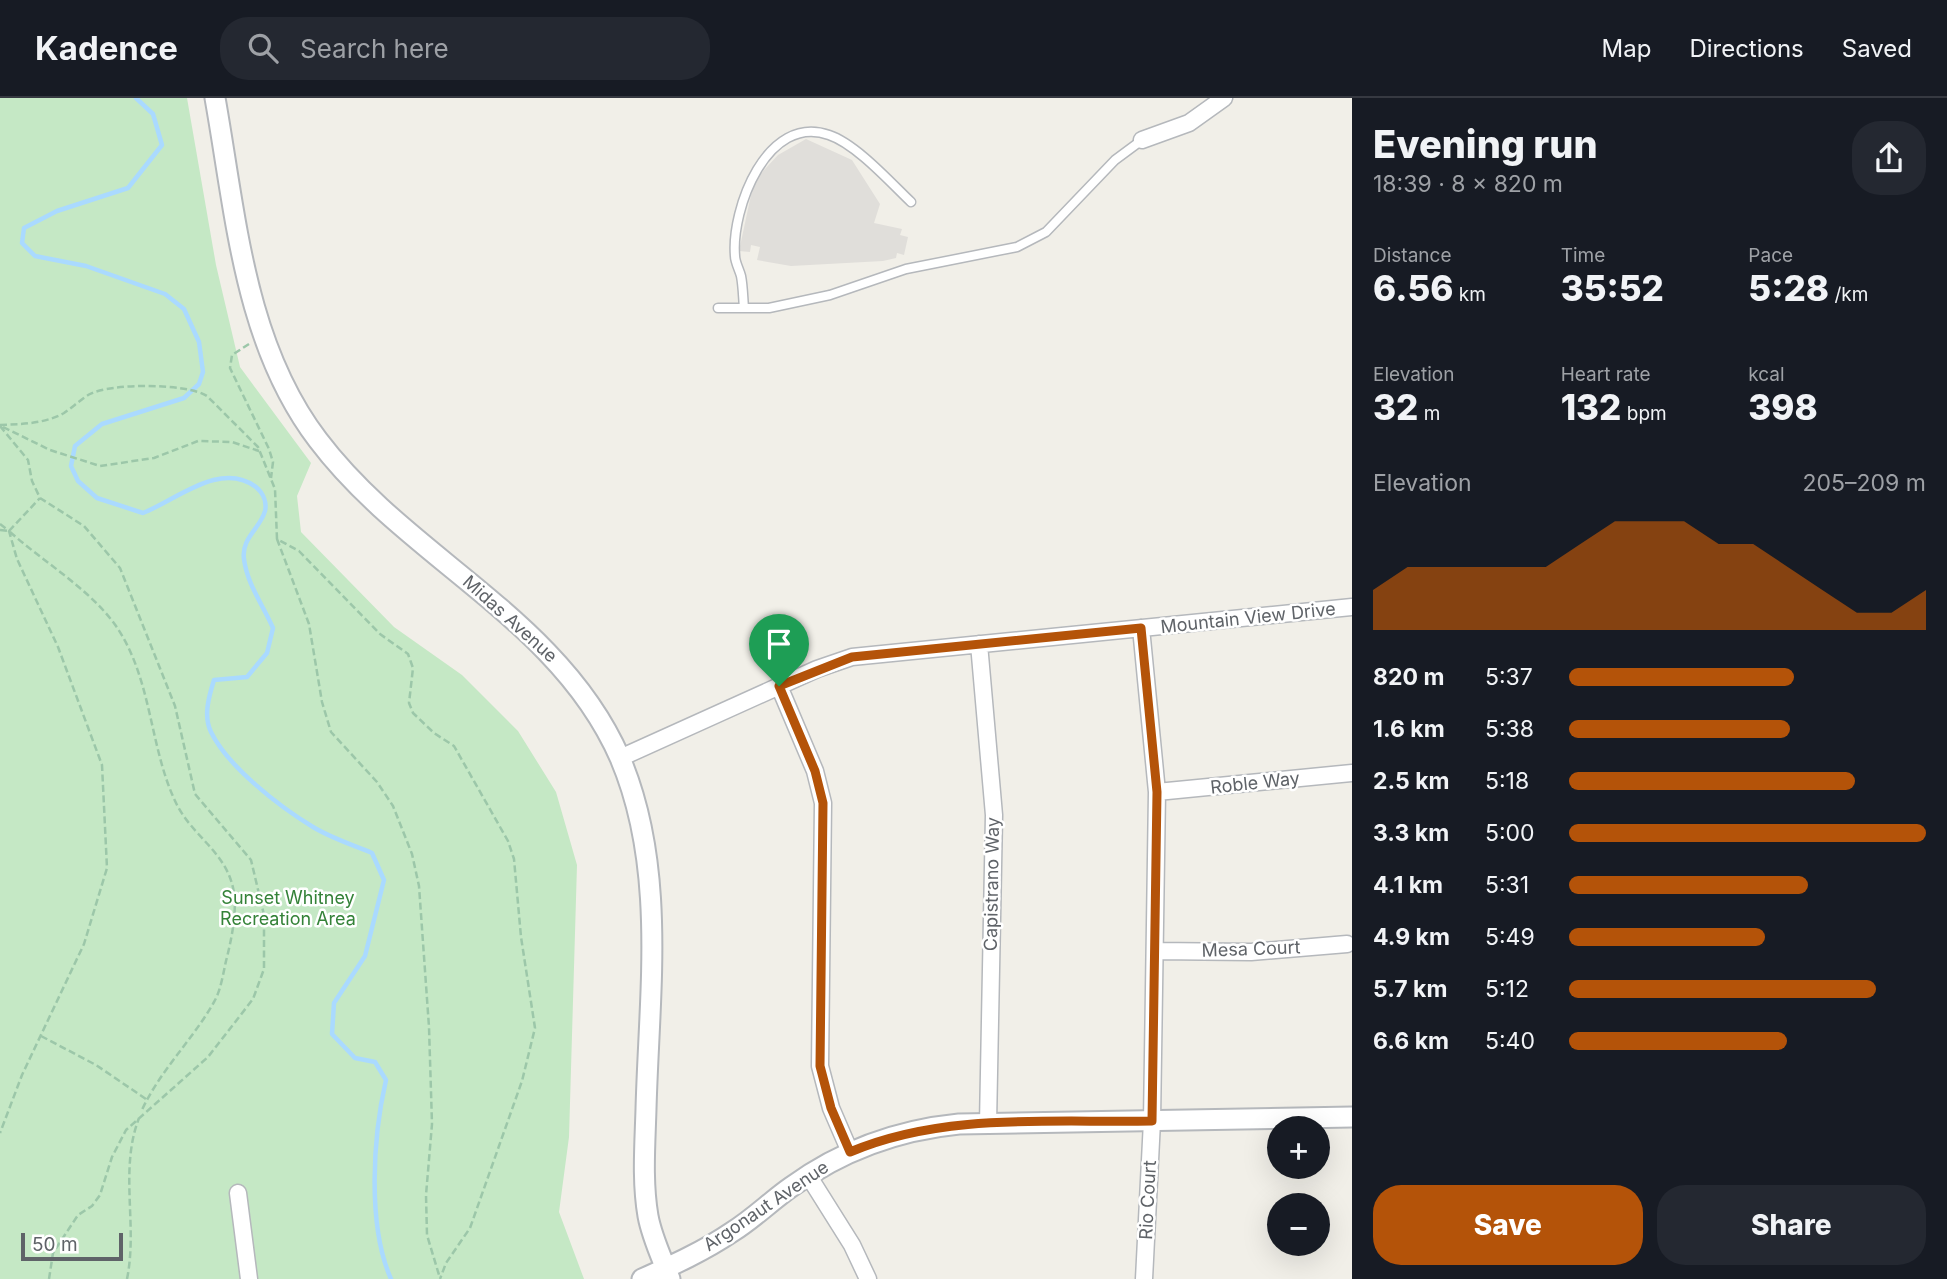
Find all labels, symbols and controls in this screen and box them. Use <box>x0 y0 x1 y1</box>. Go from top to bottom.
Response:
search box <box>220 17 710 80</box>
text: Kadence <box>35 28 178 68</box>
icon: search <box>244 29 282 67</box>
text: Search here <box>300 33 449 64</box>
text: Map <box>1602 34 1651 63</box>
text: Directions <box>1689 34 1804 63</box>
text: Saved <box>1842 34 1912 63</box>
text: Evening run <box>1373 121 1598 167</box>
button: share <box>1852 121 1926 195</box>
text: 18:39 · 8 × 820 m <box>1373 170 1563 198</box>
text: Distance <box>1373 244 1451 267</box>
text: Time <box>1561 244 1605 267</box>
text: Pace <box>1748 244 1793 267</box>
text: 6.56 <box>1373 267 1453 309</box>
text: 35:52 <box>1561 267 1664 309</box>
text: 5:28 <box>1748 267 1829 309</box>
text: km <box>1453 283 1486 306</box>
text: /km <box>1829 283 1868 306</box>
text: Elevation <box>1373 363 1454 386</box>
text: Heart rate <box>1561 363 1651 386</box>
text: kcal <box>1748 363 1785 386</box>
text: 32 <box>1373 386 1418 428</box>
text: 132 <box>1561 386 1621 428</box>
text: 398 <box>1748 386 1818 428</box>
text: m <box>1418 402 1440 425</box>
text: bpm <box>1621 402 1667 425</box>
text: Elevation <box>1373 469 1472 497</box>
text: 205–209 m <box>1803 469 1926 497</box>
street label: Midas Avenue <box>459 571 562 666</box>
street label: Mountain View Drive <box>1159 598 1337 637</box>
pin <box>749 614 809 686</box>
icon: arrive <box>760 625 798 663</box>
text: 820 m <box>1373 663 1444 691</box>
text: 5:37 <box>1485 663 1533 691</box>
text: 1.6 km <box>1373 715 1445 743</box>
text: 5:38 <box>1485 715 1534 743</box>
street label: Roble Way <box>1209 767 1301 798</box>
text: 2.5 km <box>1373 767 1450 795</box>
text: 5:18 <box>1485 767 1529 795</box>
street label: Capistrano Way <box>980 817 1003 951</box>
text: 3.3 km <box>1373 819 1449 847</box>
text: 5:00 <box>1485 819 1535 847</box>
text: 4.1 km <box>1373 871 1443 899</box>
text: 5:31 <box>1485 871 1529 899</box>
park label: Sunset Whitney Recreation Area <box>220 887 356 929</box>
text: 4.9 km <box>1373 923 1450 951</box>
text: 5:49 <box>1485 923 1535 951</box>
street label: Mesa Court <box>1201 936 1301 961</box>
text: 5.7 km <box>1373 975 1447 1003</box>
text: 5:12 <box>1485 975 1529 1003</box>
text: 6.6 km <box>1373 1027 1449 1055</box>
text: 5:40 <box>1485 1027 1535 1055</box>
map controls <box>1267 1116 1330 1256</box>
button: + <box>1267 1116 1330 1179</box>
street label: Argonaut Avenue <box>699 1156 832 1255</box>
street label: Rio Court <box>1135 1160 1160 1240</box>
button: Save <box>1373 1185 1643 1265</box>
button: Share <box>1657 1185 1926 1265</box>
button: − <box>1267 1193 1330 1256</box>
scale bar <box>21 1230 122 1262</box>
text: 50 m <box>32 1233 78 1256</box>

